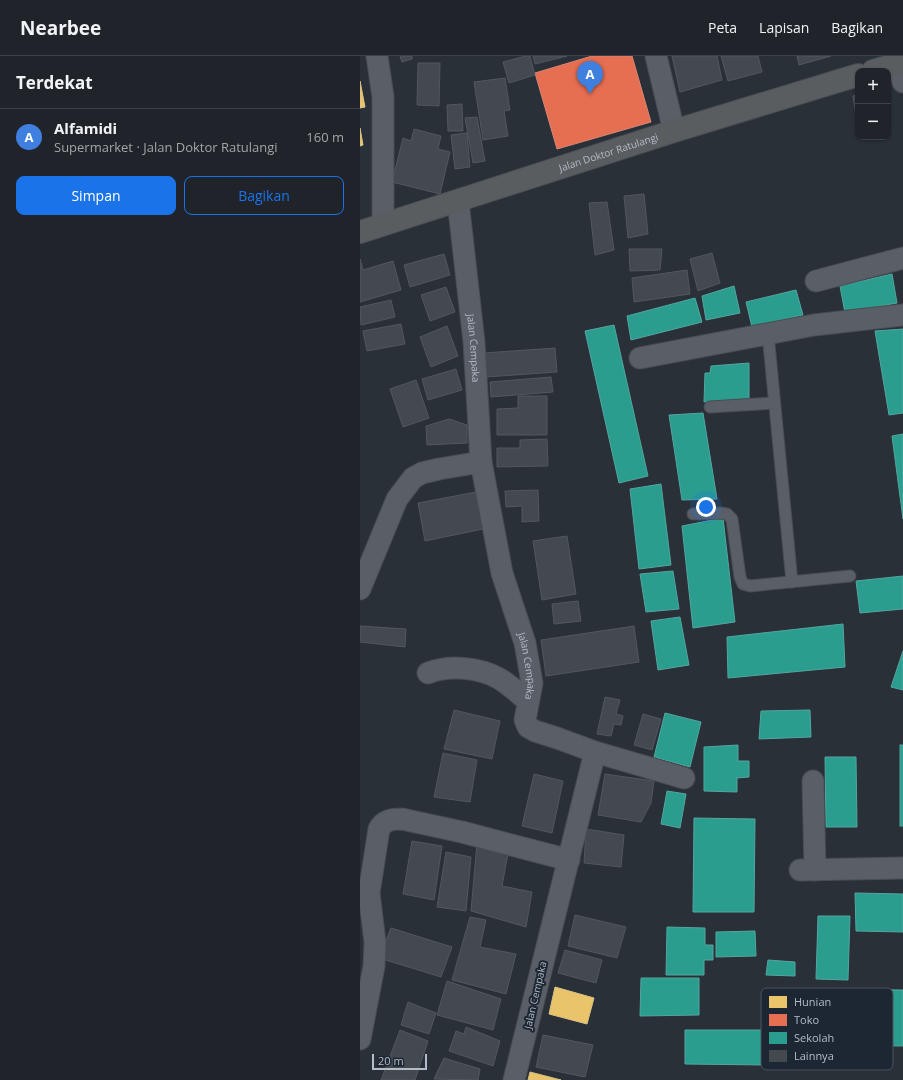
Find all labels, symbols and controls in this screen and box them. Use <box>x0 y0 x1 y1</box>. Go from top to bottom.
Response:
text: Nearbee <box>20 15 101 41</box>
text: Peta <box>708 18 737 37</box>
text: Lapisan <box>759 18 809 37</box>
text: Bagikan <box>831 18 883 37</box>
pin: A <box>577 61 603 94</box>
map controls <box>855 68 891 140</box>
button: + <box>855 68 891 104</box>
text: Terdekat <box>16 71 93 94</box>
button: − <box>855 104 891 140</box>
text: Alfamidi <box>54 118 117 138</box>
text: A <box>25 128 33 146</box>
text: 160 m <box>306 128 344 146</box>
street label: Jalan Doktor Ratulangi <box>556 130 660 175</box>
text: Supermarket · Jalan Doktor Ratulangi <box>54 138 278 156</box>
button: Simpan <box>16 176 176 215</box>
button: Bagikan <box>184 176 344 215</box>
street label: Jalan Cempaka <box>464 312 483 383</box>
your location <box>696 497 716 517</box>
street label: Jalan Cempaka <box>515 629 539 701</box>
street label: Jalan Cempaka <box>520 960 550 1031</box>
legend <box>761 988 893 1070</box>
text: Hunian <box>794 994 831 1009</box>
text: Toko <box>794 1012 819 1027</box>
text: Sekolah <box>794 1030 834 1045</box>
text: Lainnya <box>794 1048 834 1063</box>
scale bar <box>372 1052 427 1071</box>
text: 20 m <box>378 1053 404 1068</box>

